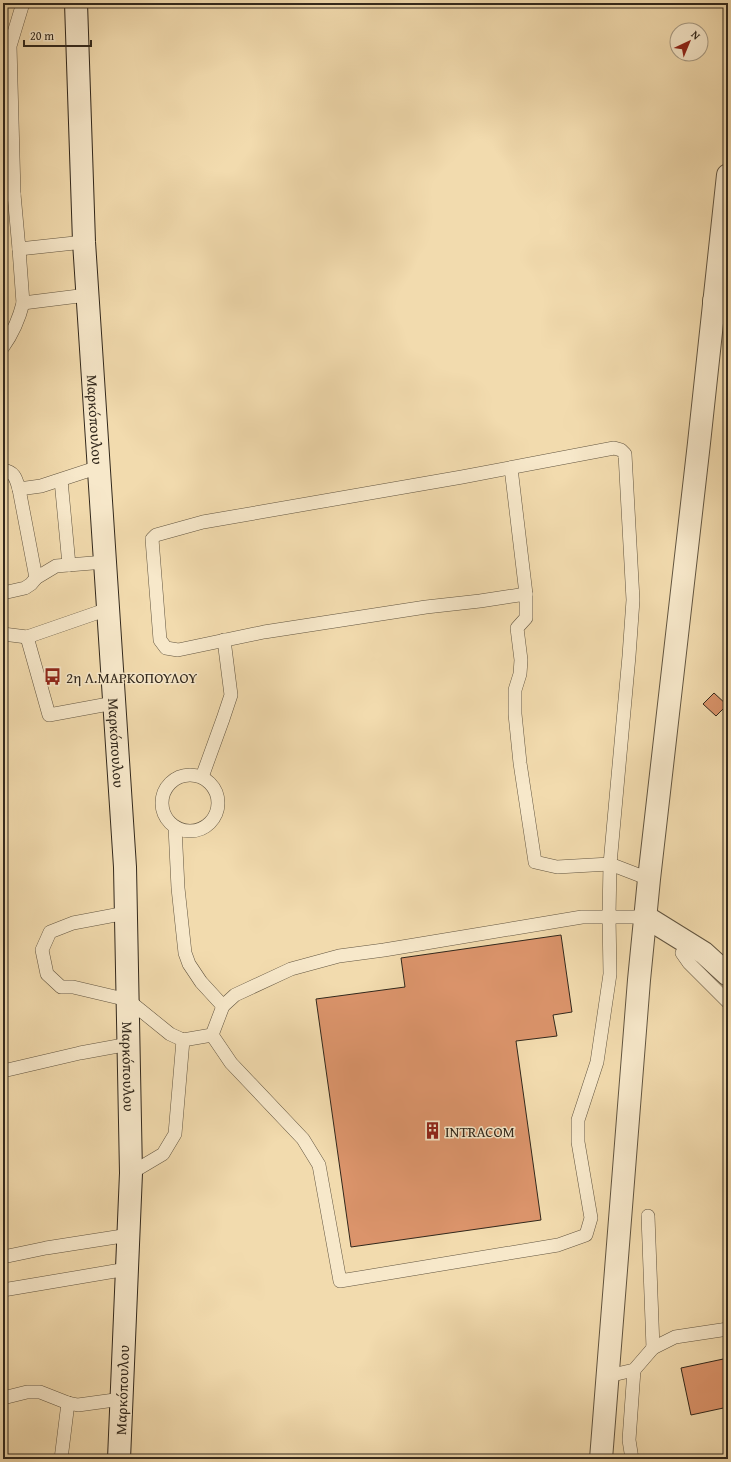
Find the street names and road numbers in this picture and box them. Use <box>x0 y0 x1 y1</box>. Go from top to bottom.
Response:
street label: Μαρκόπουλου <box>82 374 109 465</box>
street label: Μαρκόπουλου <box>103 697 130 789</box>
street label: Μαρκόπουλου <box>118 1021 140 1112</box>
street label: Μαρκόπουλου <box>110 1344 134 1435</box>

